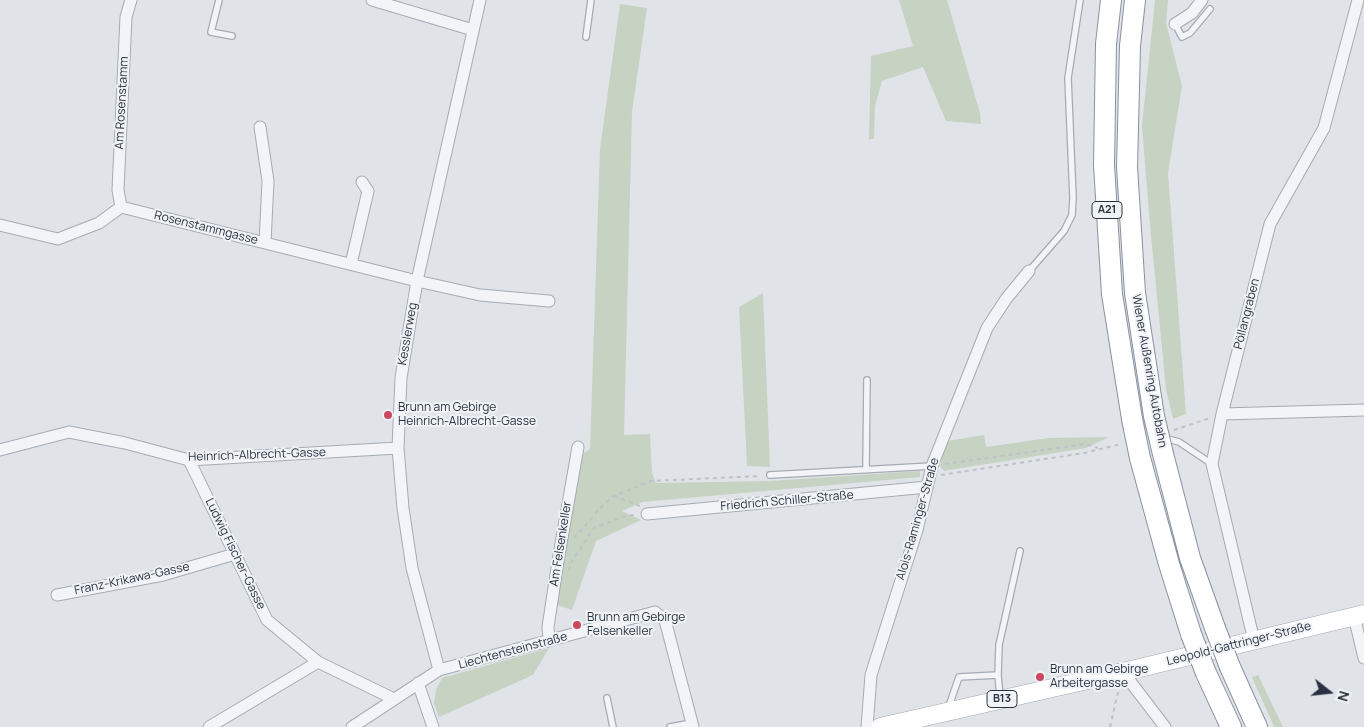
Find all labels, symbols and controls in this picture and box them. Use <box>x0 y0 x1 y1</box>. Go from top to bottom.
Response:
street label: Am Rosenstamm <box>112 56 132 150</box>
road number: A21 <box>1092 202 1122 218</box>
street label: Rosenstammgasse <box>153 208 259 248</box>
street label: Pöllangraben <box>1231 277 1263 351</box>
street label: Wiener Außenring Autobahn <box>1128 293 1170 449</box>
street label: Kesslerweg <box>395 301 421 367</box>
place label: Brunn am Gebirge Heinrich-Albrecht-Gasse <box>398 401 536 429</box>
marker: Brunn am Gebirge Heinrich-Albrecht-Gasse <box>382 409 394 421</box>
street label: Heinrich-Albrecht-Gasse <box>188 445 326 465</box>
street label: Alois-Raminger-Straße <box>894 456 942 582</box>
street label: Friedrich Schiller-Straße <box>720 488 854 514</box>
street label: Ludwig Fischer-Gasse <box>202 496 268 612</box>
street label: Am Felsenkeller <box>547 500 575 588</box>
street label: Franz-Krikawa-Gasse <box>73 560 191 598</box>
place label: Brunn am Gebirge Felsenkeller <box>587 611 685 639</box>
marker: Brunn am Gebirge Felsenkeller <box>571 619 583 631</box>
street label: Leopold-Gattringer-Straße <box>1165 619 1313 669</box>
street label: Liechtensteinstraße <box>457 630 569 672</box>
place label: Brunn am Gebirge Arbeitergasse <box>1050 663 1148 691</box>
north arrow <box>1304 667 1354 717</box>
marker: Brunn am Gebirge Arbeitergasse <box>1034 671 1046 683</box>
text: N <box>1333 689 1354 704</box>
road number: B13 <box>987 691 1017 708</box>

